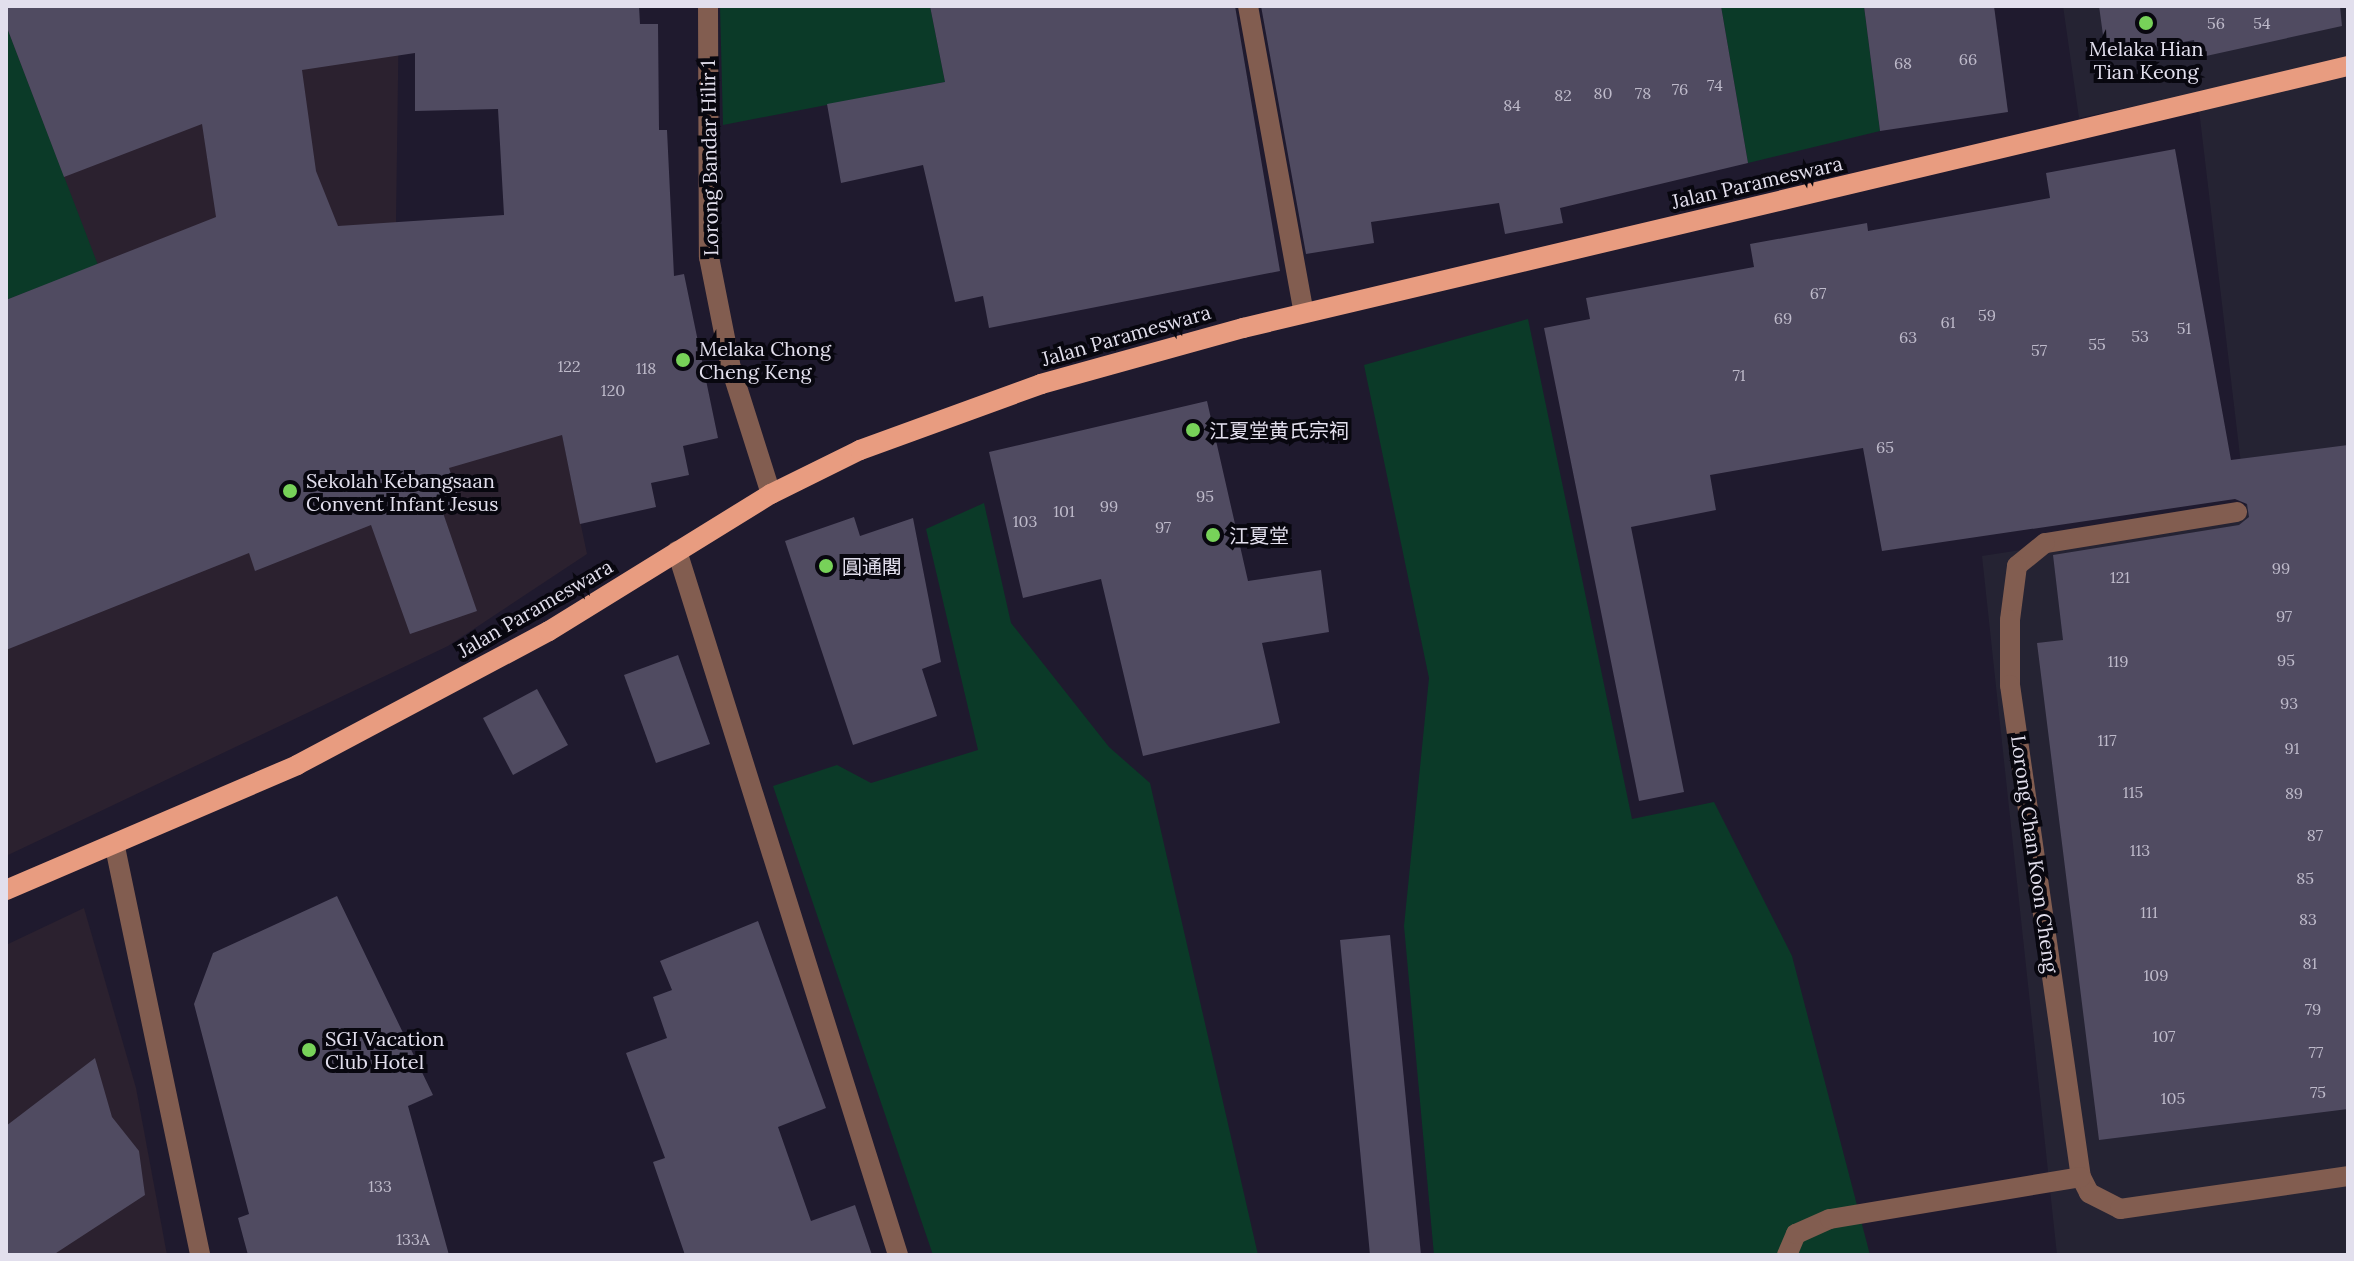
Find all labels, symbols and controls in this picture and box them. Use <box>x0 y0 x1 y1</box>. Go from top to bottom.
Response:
house number: 56 <box>2207 13 2225 33</box>
house number: 54 <box>2253 13 2271 33</box>
marker: Melaka Hian Tian Keong <box>2137 14 2155 32</box>
place label: Melaka Hian Tian Keong <box>2089 36 2203 83</box>
house number: 66 <box>1959 49 1977 69</box>
house number: 68 <box>1894 53 1912 73</box>
street label: Lorong Bandar Hilir 1 <box>695 60 723 256</box>
house number: 74 <box>1707 75 1723 95</box>
house number: 76 <box>1672 79 1688 99</box>
house number: 80 <box>1594 83 1612 103</box>
house number: 78 <box>1635 83 1651 103</box>
house number: 82 <box>1554 85 1572 105</box>
house number: 84 <box>1503 95 1521 115</box>
street label: Jalan Parameswara <box>1669 151 1845 213</box>
house number: 67 <box>1810 283 1826 303</box>
street label: Jalan Parameswara <box>1039 299 1213 371</box>
house number: 59 <box>1978 305 1996 325</box>
house number: 69 <box>1774 308 1792 328</box>
house number: 61 <box>1940 312 1956 332</box>
house number: 51 <box>2177 318 2191 338</box>
house number: 53 <box>2131 326 2149 346</box>
house number: 63 <box>1899 327 1917 347</box>
house number: 55 <box>2088 334 2106 354</box>
place label: Melaka Chong Cheng Keng <box>699 336 831 383</box>
house number: 57 <box>2031 340 2047 360</box>
marker: Melaka Chong Cheng Keng <box>674 351 692 369</box>
house number: 122 <box>557 356 581 376</box>
house number: 118 <box>636 358 656 378</box>
house number: 71 <box>1732 365 1746 385</box>
house number: 120 <box>601 380 625 400</box>
place label: 江夏堂黄氏宗祠 <box>1209 418 1349 442</box>
marker: 江夏堂黄氏宗祠 <box>1184 421 1202 439</box>
house number: 65 <box>1876 437 1894 457</box>
place label: Sekolah Kebangsaan Convent Infant Jesus <box>306 468 498 515</box>
marker: Sekolah Kebangsaan Convent Infant Jesus <box>281 482 299 500</box>
house number: 95 <box>1196 486 1214 506</box>
house number: 99 <box>1100 496 1118 516</box>
house number: 101 <box>1053 501 1075 521</box>
house number: 103 <box>1013 511 1037 531</box>
house number: 97 <box>1155 517 1171 537</box>
place label: 江夏堂 <box>1229 523 1289 547</box>
marker: 江夏堂 <box>1204 526 1222 544</box>
street label: Jalan Parameswara <box>453 554 617 662</box>
place label: 圓通閣 <box>842 554 902 578</box>
marker: 圓通閣 <box>817 557 835 575</box>
house number: 99 <box>2272 558 2290 578</box>
house number: 121 <box>2110 567 2130 587</box>
house number: 97 <box>2276 606 2292 626</box>
house number: 95 <box>2277 650 2295 670</box>
house number: 119 <box>2108 651 2128 671</box>
house number: 93 <box>2280 693 2298 713</box>
house number: 117 <box>2097 730 2117 750</box>
street label: Lorong Chan Koon Cheng <box>2006 734 2064 974</box>
house number: 91 <box>2284 738 2300 758</box>
house number: 115 <box>2123 782 2143 802</box>
house number: 89 <box>2285 783 2303 803</box>
house number: 87 <box>2307 825 2323 845</box>
house number: 113 <box>2130 840 2150 860</box>
house number: 85 <box>2296 868 2314 888</box>
house number: 111 <box>2140 902 2158 922</box>
house number: 83 <box>2299 909 2317 929</box>
house number: 81 <box>2303 953 2317 973</box>
house number: 109 <box>2143 965 2169 985</box>
house number: 79 <box>2305 999 2321 1019</box>
place label: SGI Vacation Club Hotel <box>325 1026 444 1073</box>
house number: 107 <box>2153 1026 2175 1046</box>
marker: SGI Vacation Club Hotel <box>300 1041 318 1059</box>
house number: 77 <box>2309 1042 2323 1062</box>
house number: 75 <box>2310 1082 2326 1102</box>
house number: 105 <box>2161 1088 2185 1108</box>
house number: 133 <box>368 1176 392 1196</box>
house number: 133A <box>396 1229 430 1249</box>

